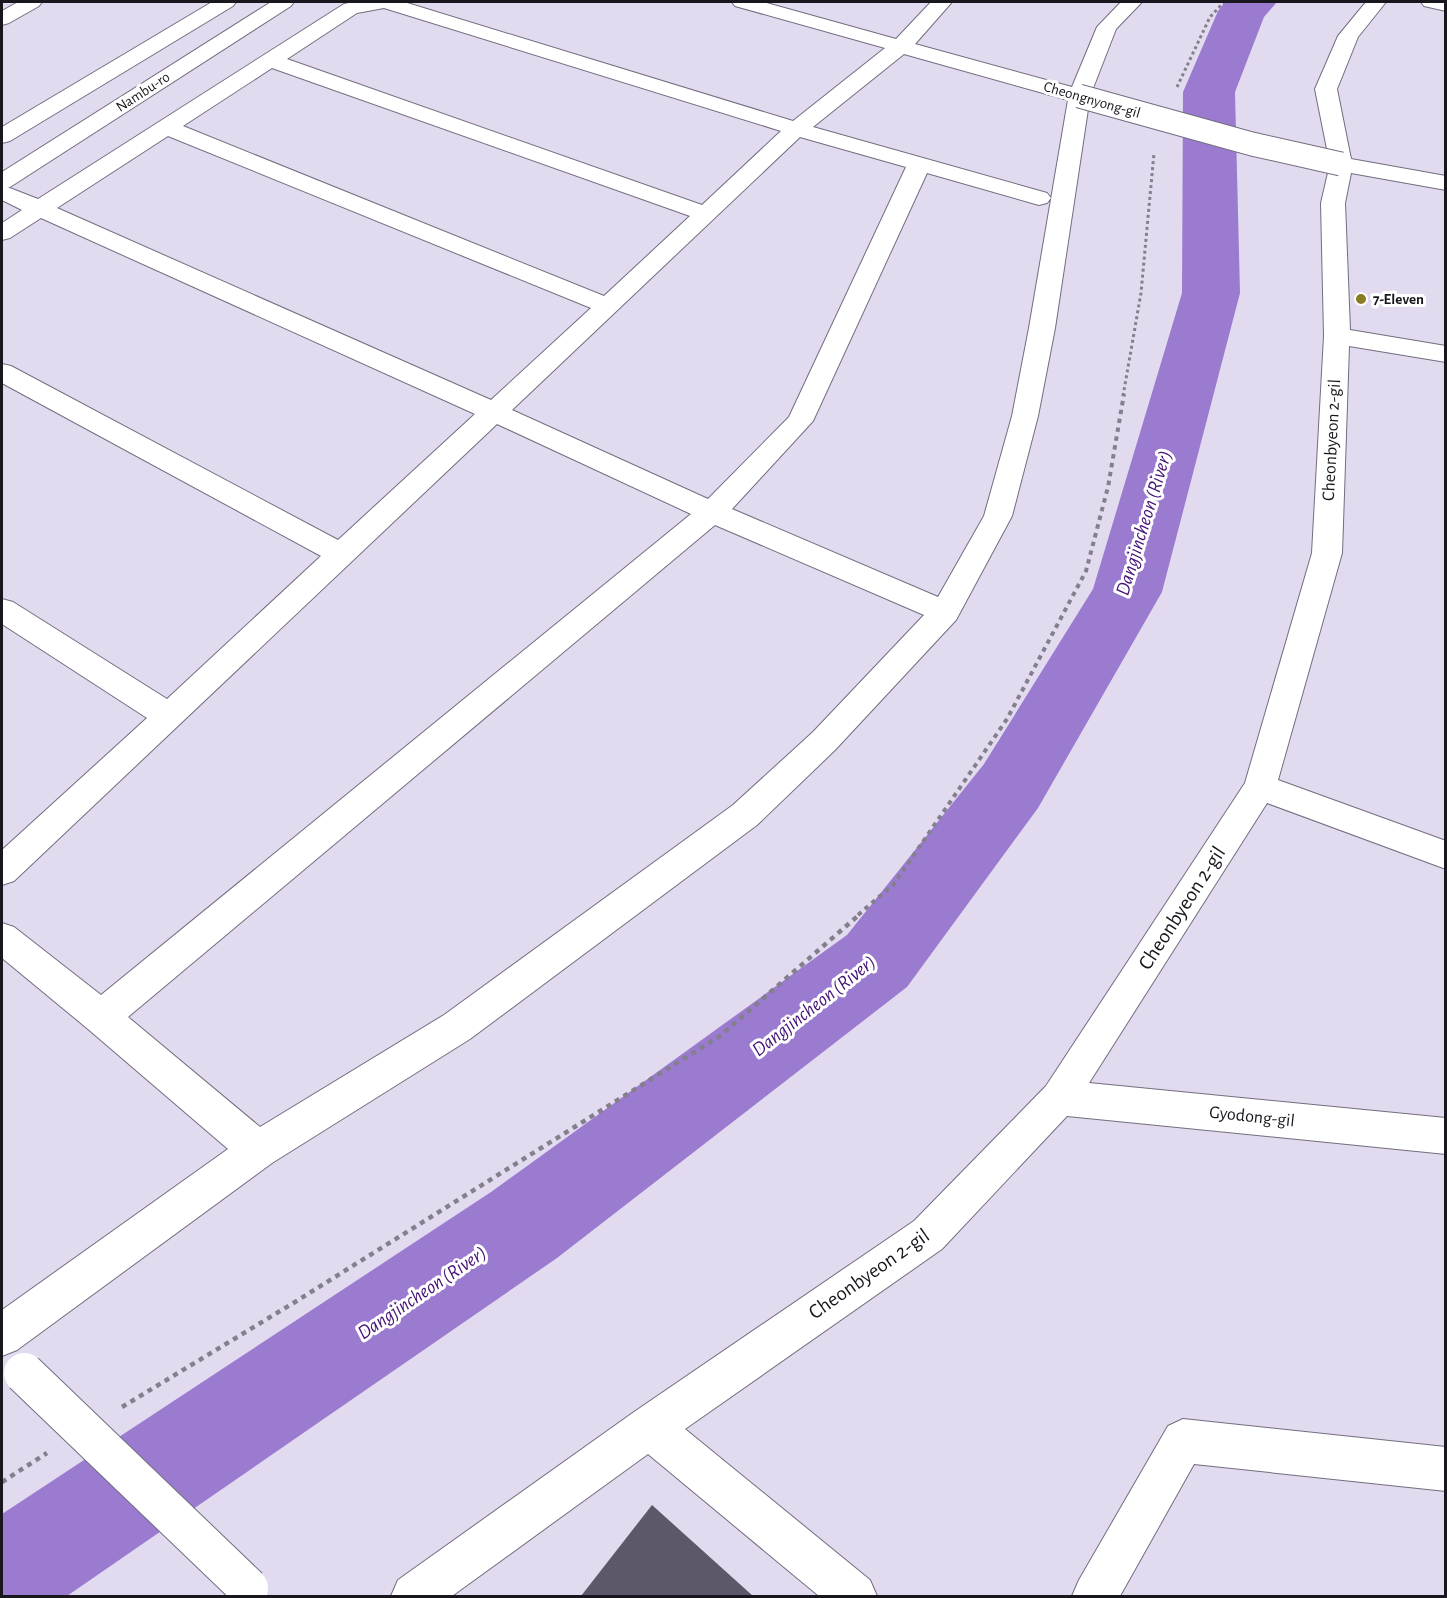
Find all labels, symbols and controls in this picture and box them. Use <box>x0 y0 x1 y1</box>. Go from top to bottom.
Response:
street label: Nambu-ro <box>113 69 173 115</box>
street label: Cheongnyong-gil <box>1042 79 1142 121</box>
marker: 7-Eleven <box>1354 292 1368 306</box>
place label: 7-Eleven <box>1373 292 1424 307</box>
street label: Cheonbyeon 2-gil <box>1320 379 1344 501</box>
water label: Dangjincheon (River) <box>1112 448 1176 598</box>
street label: Cheonbyeon 2-gil <box>1134 843 1230 973</box>
water label: Dangjincheon (River) <box>749 952 879 1060</box>
street label: Gyodong-gil <box>1208 1104 1296 1130</box>
street label: Cheonbyeon 2-gil <box>805 1225 933 1323</box>
water label: Dangjincheon (River) <box>354 1243 490 1343</box>

